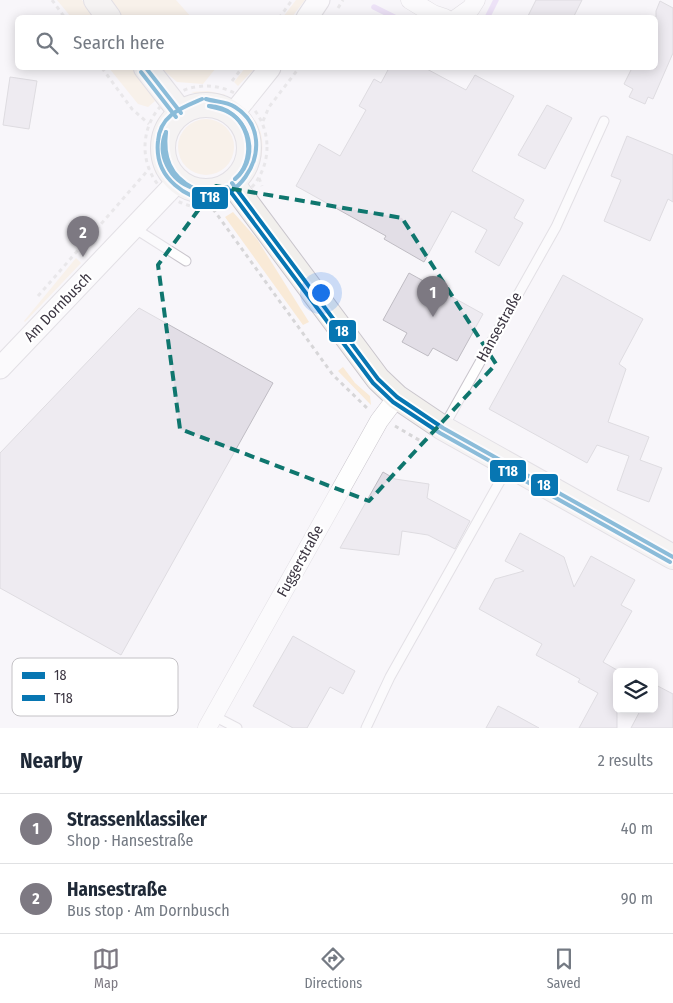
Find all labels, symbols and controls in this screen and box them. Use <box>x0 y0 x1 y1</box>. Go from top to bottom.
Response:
search box <box>15 15 658 70</box>
icon: search <box>33 29 61 57</box>
text: Search here <box>73 31 165 54</box>
line badge: T18 <box>191 186 229 210</box>
text: T18 <box>200 189 221 206</box>
pin: 2 <box>67 216 99 257</box>
street label: Am Dornbusch <box>21 269 95 345</box>
pin: 1 <box>417 276 449 317</box>
your location <box>308 280 334 306</box>
street label: Hansestraße <box>472 289 526 365</box>
line badge: 18 <box>328 319 357 343</box>
text: 18 <box>335 323 349 340</box>
line badge: T18 <box>489 459 527 483</box>
text: T18 <box>498 463 519 480</box>
line badge: 18 <box>530 473 559 497</box>
text: 18 <box>537 477 551 494</box>
street label: Fuggerstraße <box>273 522 327 600</box>
legend <box>12 658 178 716</box>
text: 18 <box>54 667 66 684</box>
map controls <box>613 668 658 713</box>
button: layers <box>613 668 658 713</box>
text: T18 <box>54 690 73 707</box>
text: Nearby <box>20 748 82 774</box>
text: 2 results <box>598 751 653 770</box>
text: Strassenklassiker <box>67 808 207 831</box>
text: 1 <box>33 819 39 838</box>
text: 40 m <box>621 819 653 838</box>
text: Shop · Hansestraße <box>67 831 193 850</box>
text: Hansestraße <box>67 878 167 901</box>
text: 2 <box>32 889 40 908</box>
text: 90 m <box>621 889 653 908</box>
text: Bus stop · Am Dornbusch <box>67 901 230 920</box>
tab: Map <box>92 945 120 992</box>
tab: Directions <box>304 945 362 992</box>
tab: Saved <box>547 945 581 992</box>

